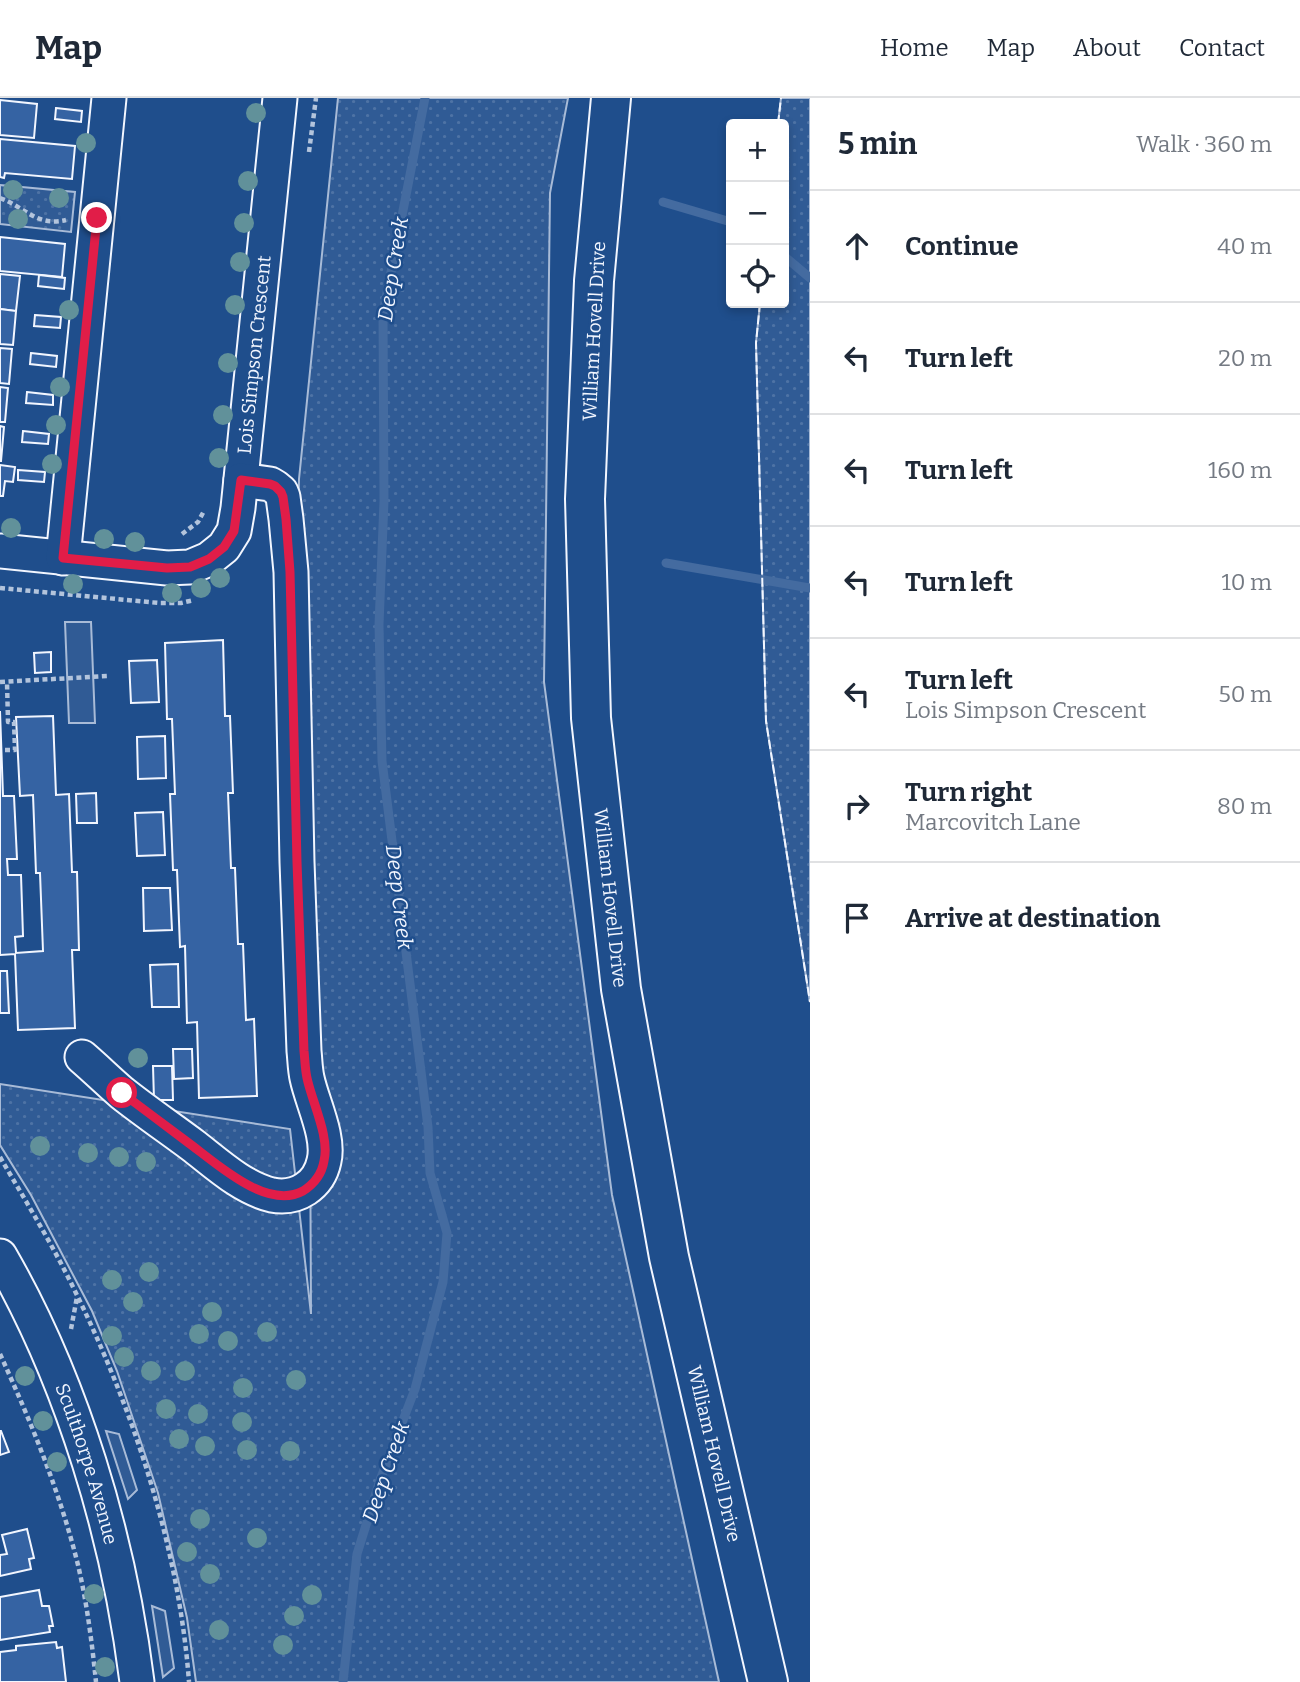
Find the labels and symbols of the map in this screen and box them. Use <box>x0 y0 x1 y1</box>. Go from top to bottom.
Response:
route end <box>81 202 112 233</box>
water label: Deep Creek <box>372 214 414 323</box>
street label: William Hovell Drive <box>578 241 610 421</box>
street label: Lois Simpson Crescent <box>232 254 275 455</box>
street label: William Hovell Drive <box>590 807 632 989</box>
water label: Deep Creek <box>380 843 418 952</box>
route start <box>106 1077 137 1108</box>
street label: William Hovell Drive <box>683 1363 746 1544</box>
street label: Sculthorpe Avenue <box>51 1380 123 1547</box>
water label: Deep Creek <box>357 1417 416 1526</box>

